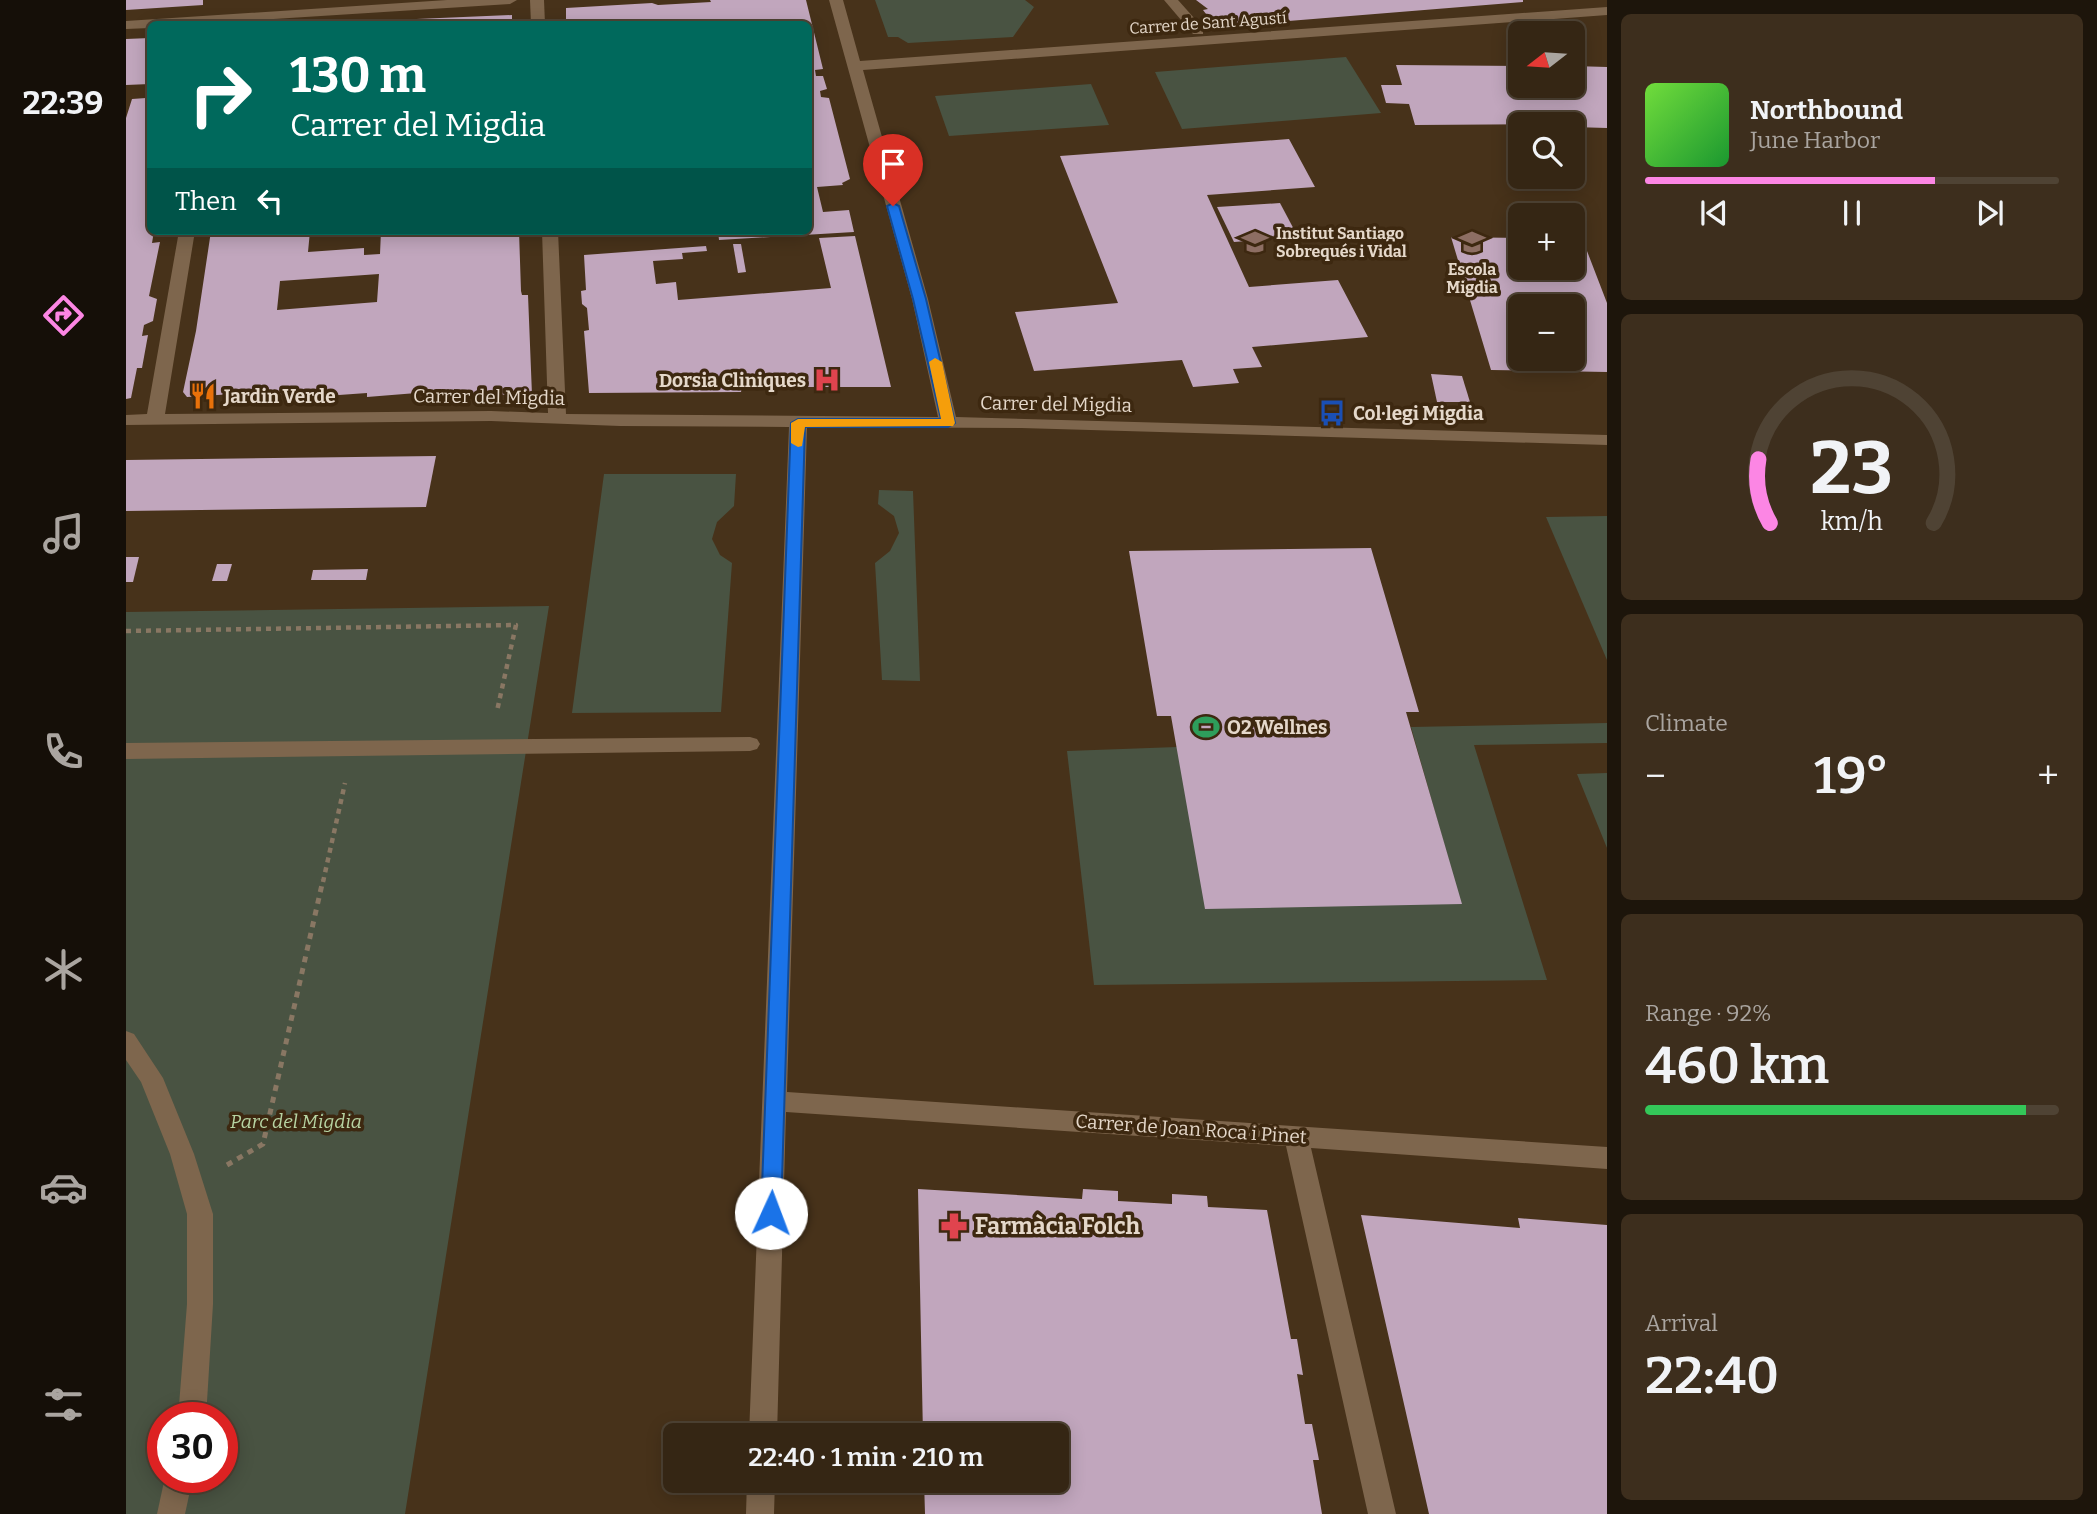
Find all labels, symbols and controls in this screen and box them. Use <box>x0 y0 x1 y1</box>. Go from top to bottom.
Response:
street label: Carrer de Sant Agustí <box>1129 8 1288 38</box>
north arrow <box>1508 21 1586 98</box>
map controls <box>1508 21 1585 371</box>
text: 130 m <box>290 46 426 105</box>
icon: right <box>175 49 266 140</box>
text: 22:39 <box>23 84 103 122</box>
text: Northbound <box>1750 95 1903 126</box>
text: Carrer del Migdia <box>290 106 546 144</box>
button: search <box>1508 112 1585 189</box>
text: June Harbor <box>1750 126 1880 154</box>
pin <box>863 134 923 206</box>
icon: arrive <box>874 145 912 183</box>
icon: left <box>251 182 289 220</box>
text: Then <box>175 186 237 217</box>
icon: previous <box>1695 194 1733 232</box>
icon: pause <box>1833 194 1871 232</box>
icon: next <box>1971 194 2009 232</box>
button: + <box>1508 203 1585 280</box>
place label: Institut Santiago Sobrequés i Vidal <box>1276 224 1407 261</box>
school or university icon: Institut Santiago Sobrequés i Vidal <box>1240 227 1270 257</box>
school or university icon: Escola Migdia <box>1457 227 1487 257</box>
place label: Escola Migdia <box>1446 260 1498 297</box>
icon: directions <box>39 291 88 340</box>
button: − <box>1508 294 1585 371</box>
hospital icon: Dorsia Cliniques <box>812 365 842 395</box>
place label: Dorsia Cliniques <box>659 369 806 392</box>
restaurant icon: Jardin Verde <box>188 381 218 411</box>
street label: Carrer del Migdia <box>413 384 566 410</box>
place label: Jardin Verde <box>223 385 336 408</box>
street label: Carrer del Migdia <box>980 391 1133 417</box>
bus stop icon: Col·legi Migdia <box>1317 398 1347 428</box>
place label: Col·legi Migdia <box>1353 402 1484 425</box>
text: 23 <box>1811 425 1893 512</box>
text: km/h <box>1821 507 1883 537</box>
icon: music <box>39 509 88 558</box>
text: Climate <box>1645 709 1728 737</box>
sports icon: O2 Wellnes <box>1191 712 1221 742</box>
place label: O2 Wellnes <box>1227 716 1327 739</box>
icon: phone <box>39 727 88 776</box>
text: 19° <box>1814 744 1889 807</box>
text: − <box>1645 753 1666 799</box>
text: + <box>2037 753 2059 799</box>
icon: climate <box>39 945 88 994</box>
text: Range · 92% <box>1645 999 1772 1027</box>
text: 460 km <box>1645 1034 1829 1097</box>
street label: Carrer de Joan Roca i Pinet <box>1075 1109 1308 1149</box>
park label: Parc del Migdia <box>230 1110 362 1133</box>
icon: car <box>39 1163 88 1212</box>
position arrow <box>734 1176 808 1250</box>
pharmacy icon: Farmàcia Folch <box>939 1211 969 1241</box>
place label: Farmàcia Folch <box>975 1212 1141 1240</box>
text: Arrival <box>1645 1309 1718 1337</box>
text: 22:40 <box>1645 1344 1779 1407</box>
icon: filters <box>39 1380 88 1429</box>
speed limit sign: 30 <box>147 1402 238 1493</box>
text: 22:40 · 1 min · 210 m <box>748 1442 984 1473</box>

